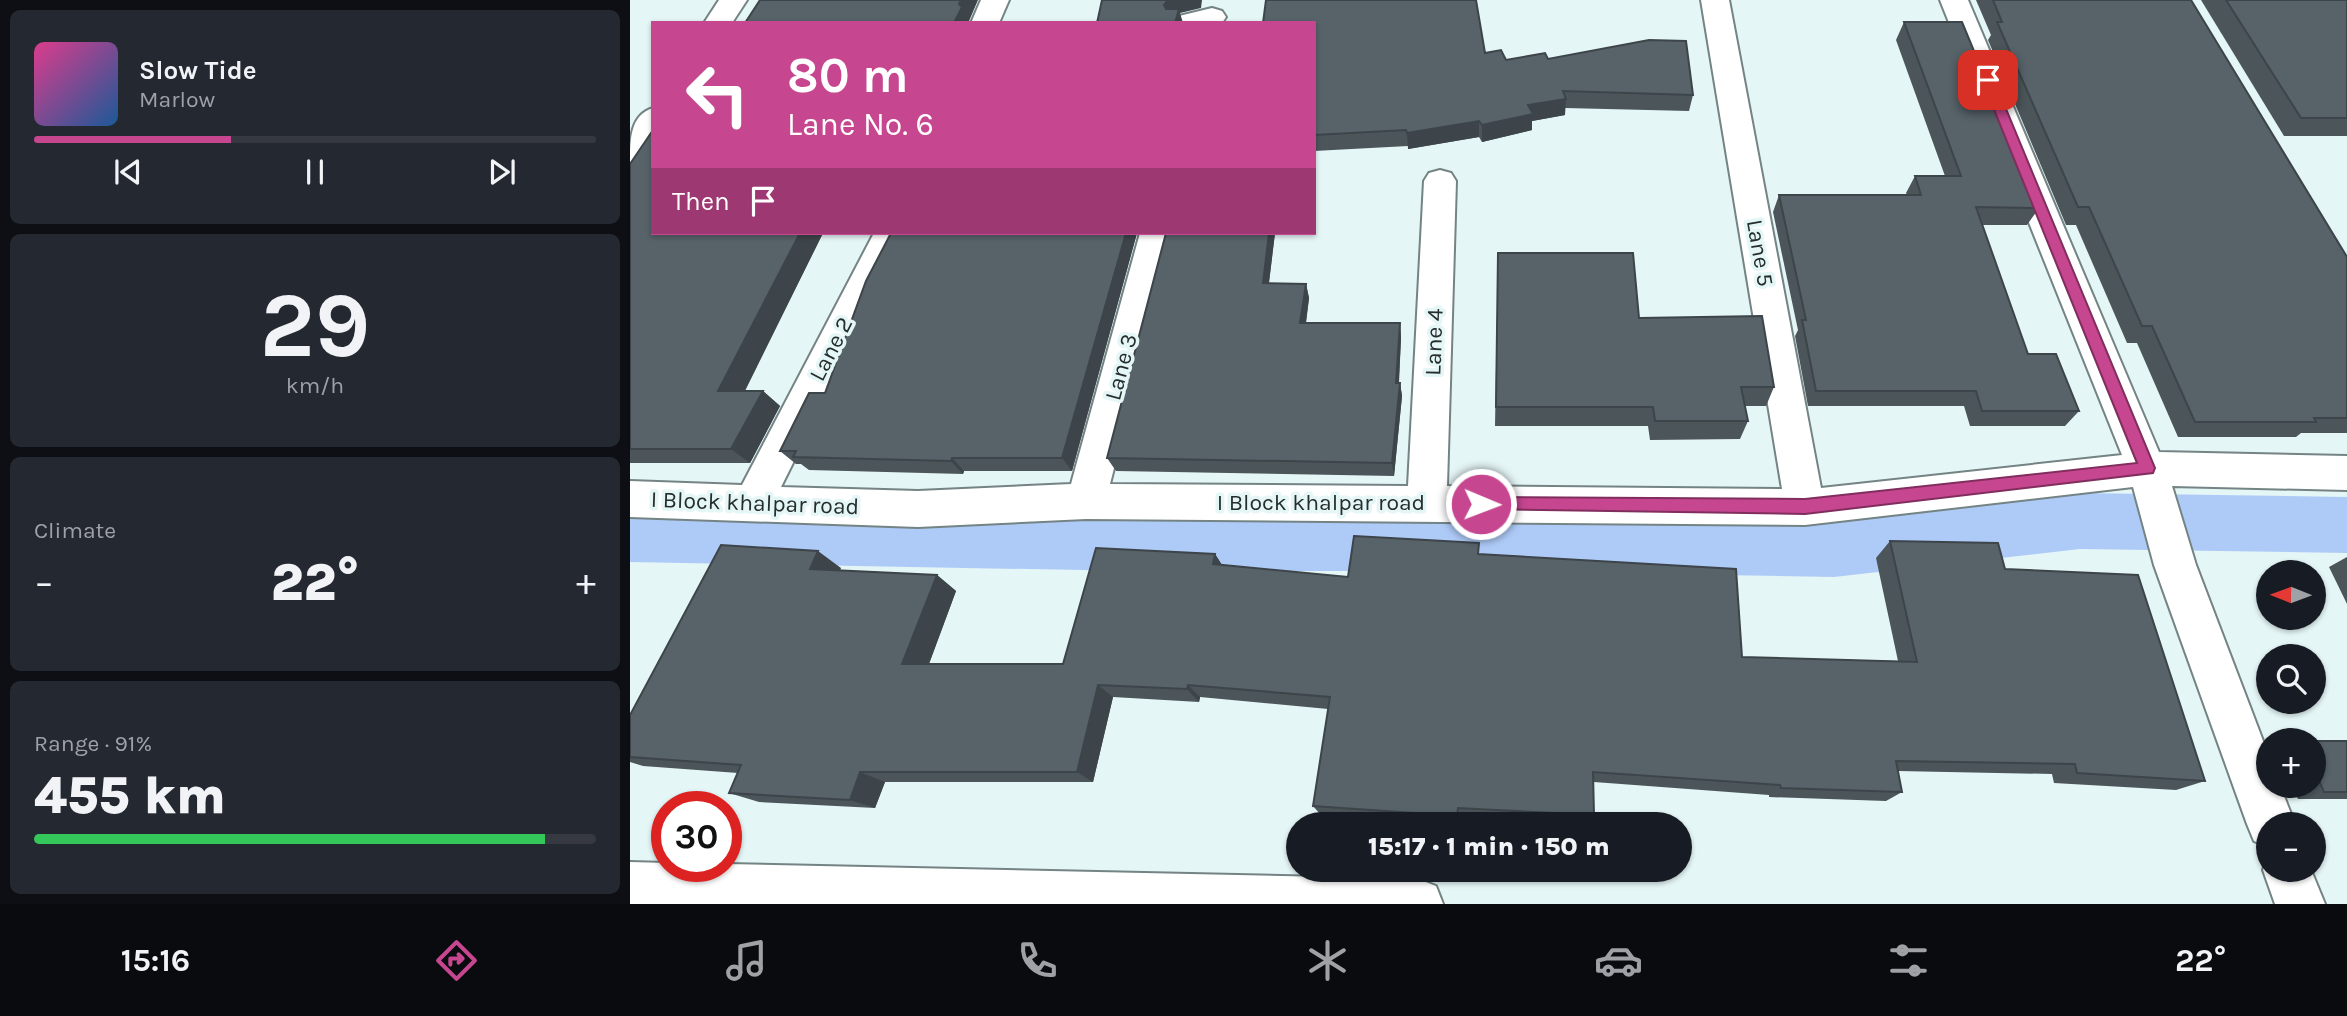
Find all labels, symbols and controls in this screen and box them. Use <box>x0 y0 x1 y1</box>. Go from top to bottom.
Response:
text: 80 m <box>787 47 909 104</box>
icon: left <box>672 49 763 140</box>
pin <box>1958 50 2018 110</box>
text: Slow Tide <box>139 55 257 86</box>
icon: arrive <box>1969 61 2007 99</box>
text: Marlow <box>139 86 215 113</box>
text: Lane No. 6 <box>787 106 934 143</box>
icon: previous <box>109 153 147 191</box>
icon: pause <box>296 153 334 191</box>
icon: next <box>483 153 521 191</box>
icon: arrive <box>744 182 782 220</box>
text: Then <box>672 186 730 217</box>
street label: Lane 5 <box>1741 217 1779 289</box>
text: 29 <box>260 273 370 379</box>
street label: Lane 4 <box>1419 308 1449 376</box>
street label: Lane 2 <box>804 313 858 385</box>
street label: Lane 3 <box>1099 331 1143 403</box>
text: km/h <box>286 372 344 399</box>
position arrow <box>1444 467 1518 541</box>
street label: I Block khalpar road <box>650 486 860 520</box>
street label: I Block khalpar road <box>1217 489 1425 516</box>
text: Climate <box>34 517 116 544</box>
text: 22° <box>271 552 359 613</box>
text: − <box>34 560 54 605</box>
text: + <box>576 560 596 605</box>
north arrow <box>2256 560 2326 630</box>
map controls <box>2256 560 2326 882</box>
button: search <box>2256 644 2326 714</box>
button: + <box>2256 728 2326 798</box>
text: Range · 91% <box>34 730 152 757</box>
text: 455 km <box>34 765 226 826</box>
speed limit sign: 30 <box>651 791 742 882</box>
button: − <box>2256 812 2326 882</box>
text: 15:17 · 1 min · 150 m <box>1368 831 1610 862</box>
icon: directions <box>432 936 481 985</box>
icon: music <box>722 936 771 985</box>
icon: phone <box>1013 936 1062 985</box>
icon: climate <box>1303 936 1352 985</box>
icon: car <box>1594 936 1643 985</box>
icon: filters <box>1884 936 1933 985</box>
text: 15:16 <box>121 942 190 979</box>
text: 22° <box>2175 942 2226 979</box>

